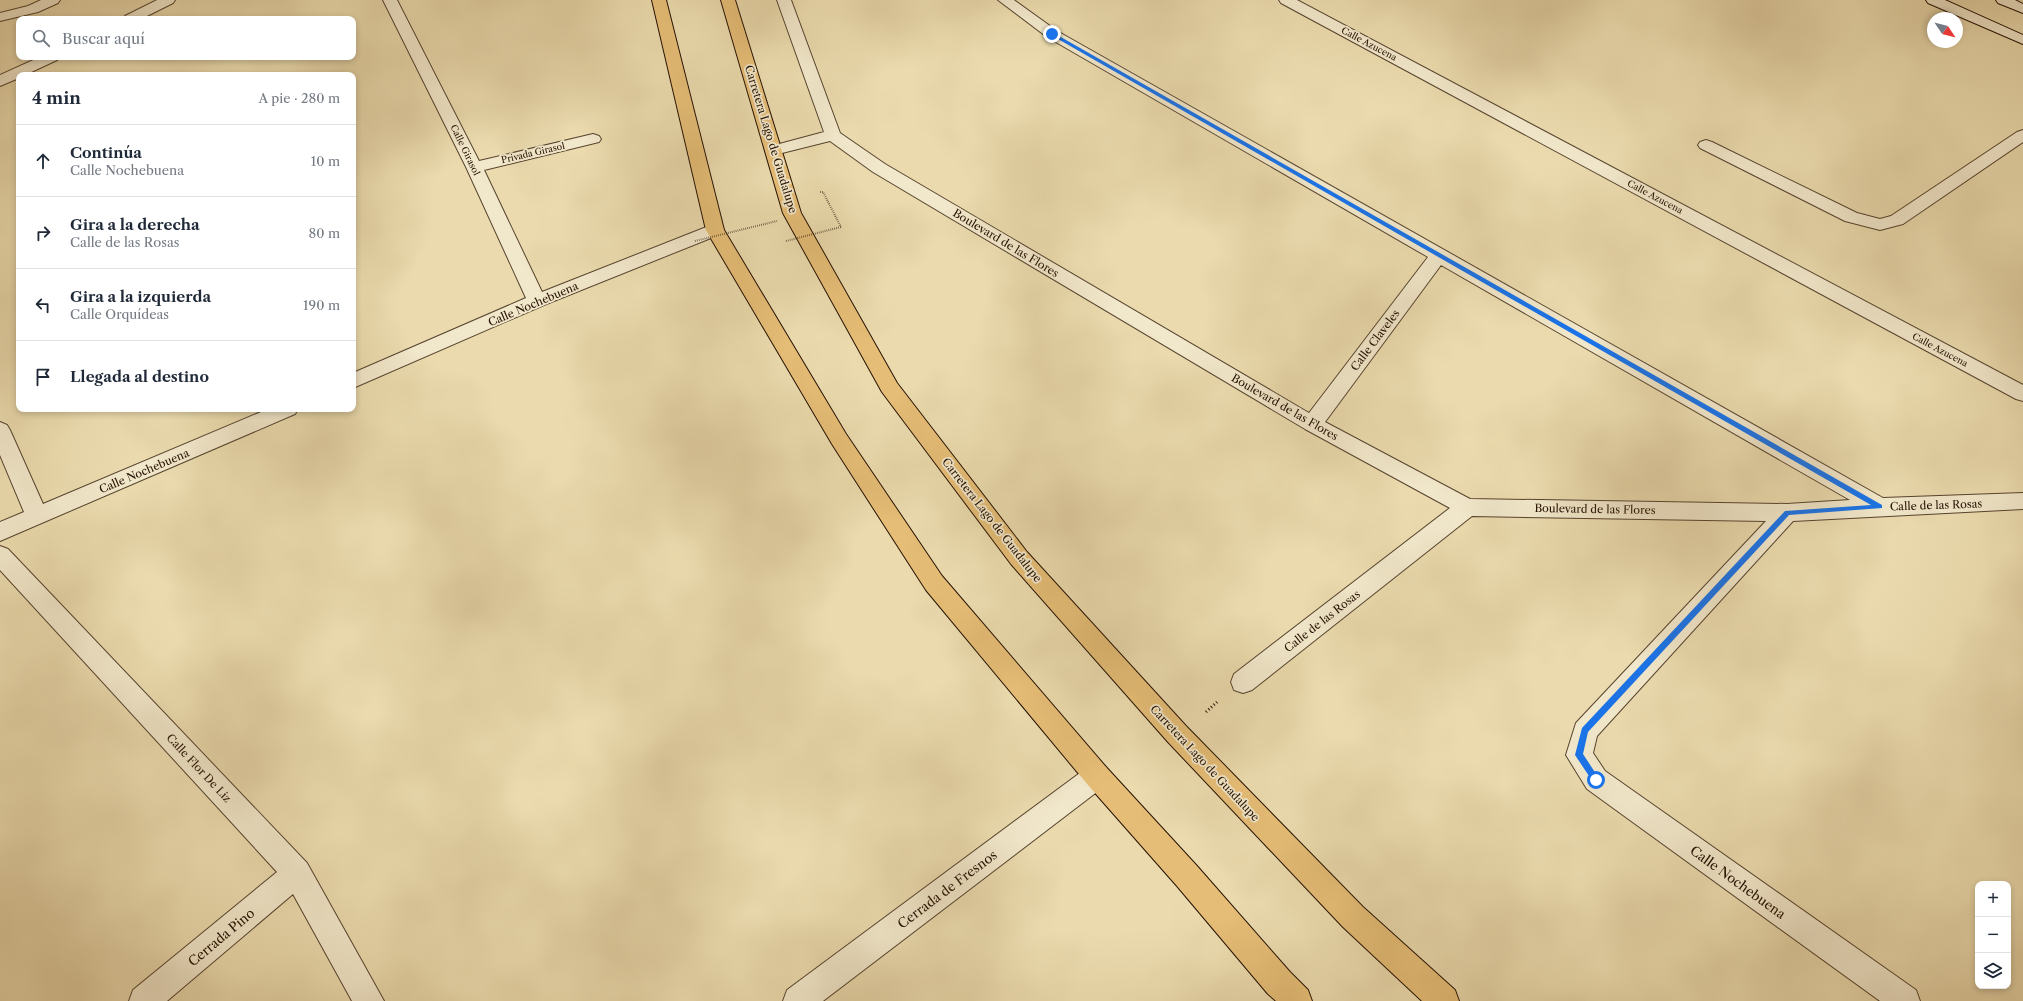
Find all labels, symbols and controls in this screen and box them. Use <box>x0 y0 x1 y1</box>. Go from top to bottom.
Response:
north arrow <box>1927 12 1963 48</box>
search box <box>16 16 356 60</box>
street label: Calle Azucena <box>1340 24 1399 63</box>
route end <box>1043 25 1061 43</box>
icon: search <box>30 27 52 49</box>
text: Buscar aquí <box>62 29 145 48</box>
street label: Carretera Lago de Guadalupe <box>742 63 800 215</box>
text: 4 min <box>32 88 81 108</box>
text: A pie · 280 m <box>259 90 340 106</box>
street label: Calle Girasol <box>448 123 483 177</box>
street label: Privada Girasol <box>500 140 566 165</box>
text: Continúa <box>70 143 142 162</box>
icon: ahead <box>32 150 54 172</box>
text: 10 m <box>311 153 340 169</box>
text: Calle Nochebuena <box>70 162 184 178</box>
street label: Calle Azucena <box>1626 177 1685 216</box>
street label: Boulevard de las Flores <box>950 206 1062 280</box>
text: Gira a la derecha <box>70 215 200 234</box>
icon: right <box>32 222 54 244</box>
text: 80 m <box>308 225 340 241</box>
text: Calle de las Rosas <box>70 234 179 250</box>
street label: Calle Nochebuena <box>486 279 580 329</box>
text: Gira a la izquierda <box>70 287 211 306</box>
icon: left <box>32 294 54 316</box>
text: 190 m <box>303 297 340 313</box>
text: Calle Orquídeas <box>70 306 169 322</box>
street label: Calle Claveles <box>1347 306 1403 373</box>
street label: Calle Azucena <box>1911 330 1970 369</box>
icon: arrive <box>32 366 54 388</box>
text: Llegada al destino <box>70 367 209 386</box>
street label: Boulevard de las Flores <box>1229 371 1341 443</box>
street label: Calle Nochebuena <box>97 446 191 496</box>
street label: Carretera Lago de Guadalupe <box>939 455 1045 585</box>
street label: Calle de las Rosas <box>1889 496 1983 514</box>
street label: Boulevard de las Flores <box>1534 501 1656 517</box>
street label: Calle de las Rosas <box>1281 587 1363 655</box>
street label: Carretera Lago de Guadalupe <box>1147 702 1263 824</box>
street label: Calle Flor De Liz <box>164 731 235 805</box>
route start <box>1587 771 1605 789</box>
street label: Calle Nochebuena <box>1687 842 1789 922</box>
street label: Cerrada de Fresnos <box>894 846 1000 932</box>
map controls <box>1975 881 2011 989</box>
button: + <box>1975 881 2011 917</box>
street label: Cerrada Pino <box>185 905 257 969</box>
button: − <box>1975 917 2011 953</box>
button: layers <box>1975 953 2011 989</box>

